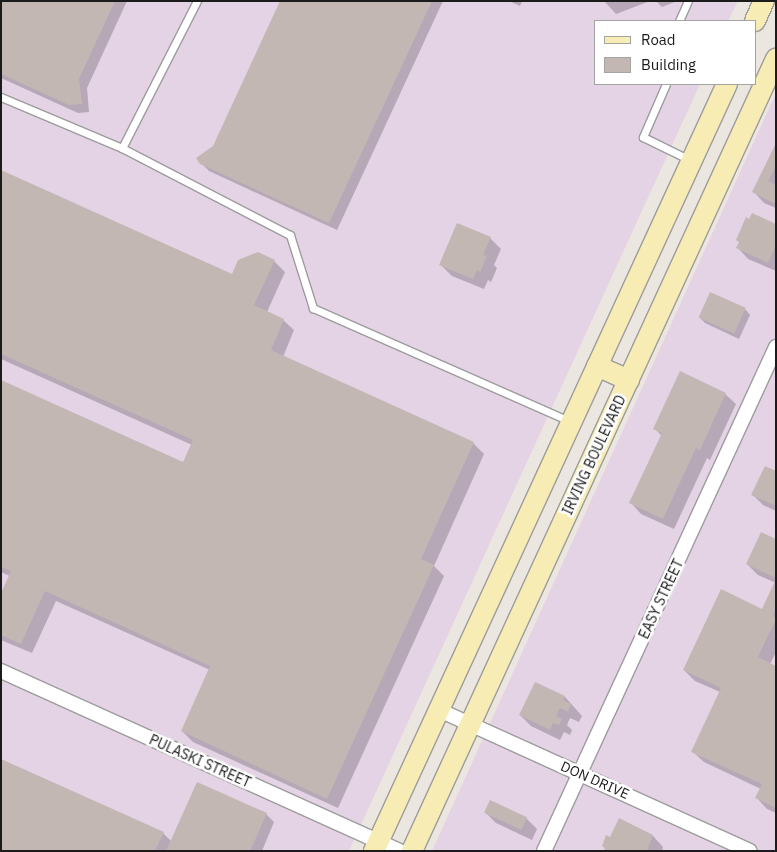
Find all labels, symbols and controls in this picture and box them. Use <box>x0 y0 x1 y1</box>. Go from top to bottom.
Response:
legend <box>594 20 757 85</box>
text: Road <box>641 30 676 49</box>
text: Building <box>641 55 696 74</box>
street label: IRVING BOULEVARD <box>559 392 629 518</box>
street label: EASY STREET <box>635 556 687 642</box>
street label: PULASKI STREET <box>147 731 253 791</box>
street label: DON DRIVE <box>558 757 632 803</box>

